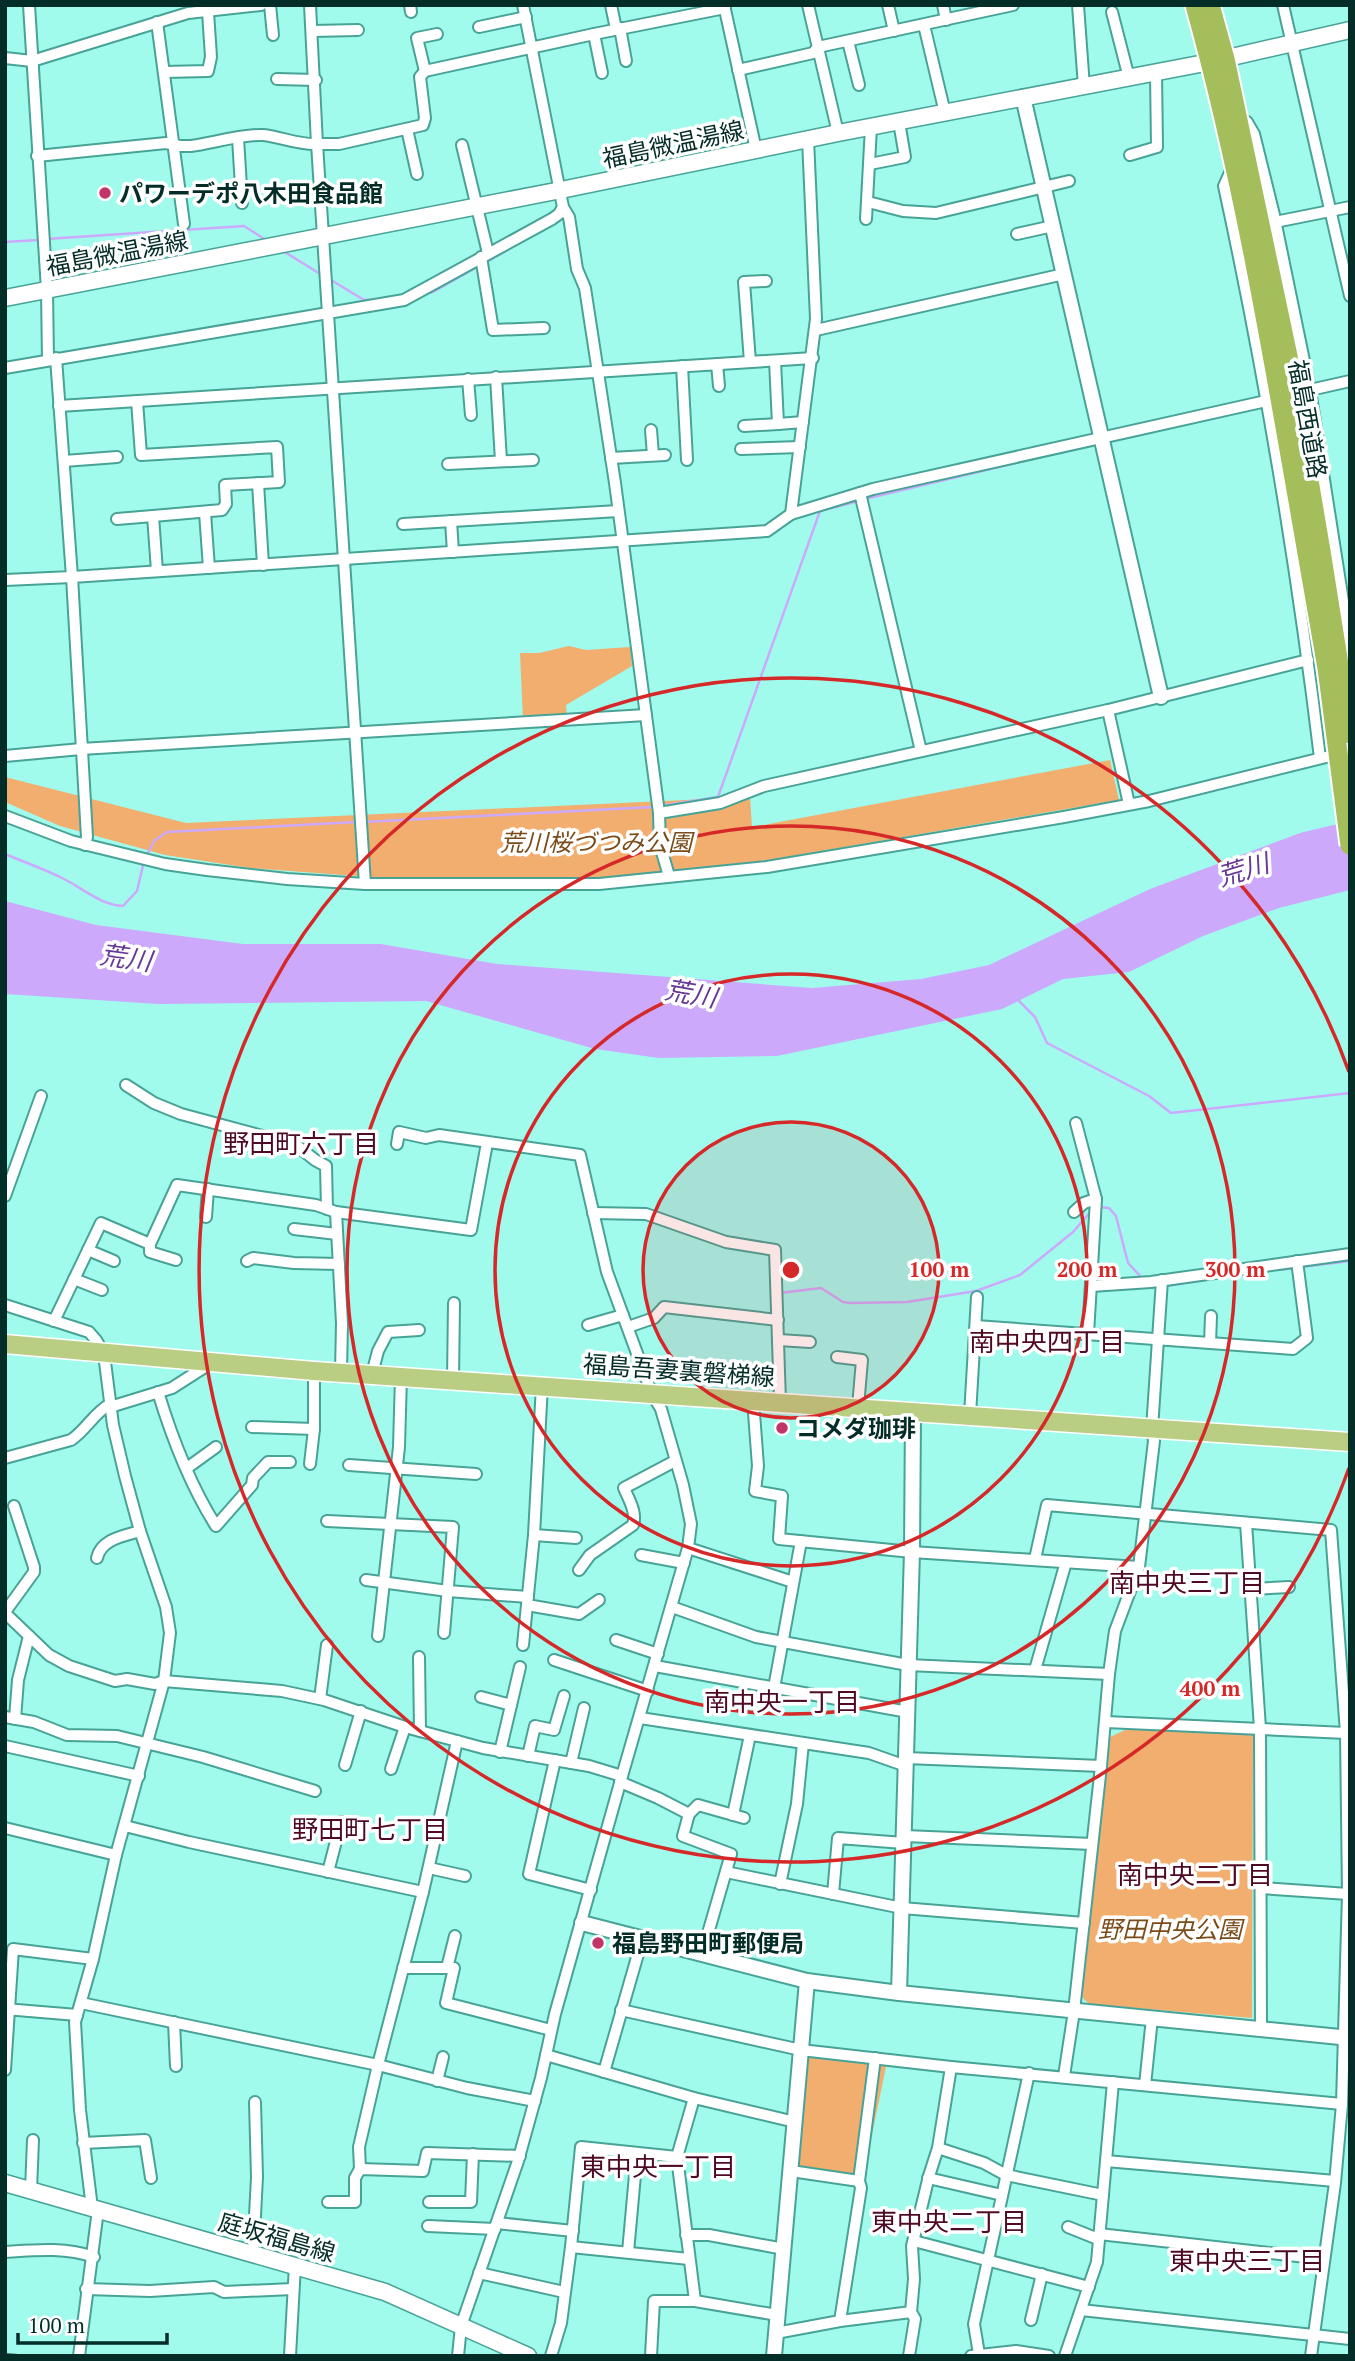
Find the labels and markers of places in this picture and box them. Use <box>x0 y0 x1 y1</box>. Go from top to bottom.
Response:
place label: パワーデポ八木田食品館 <box>119 177 383 209</box>
marker: パワーデポ八木田食品館 <box>97 185 113 201</box>
centre of rings <box>779 1258 803 1282</box>
place label: コメダ珈琲 <box>796 1412 916 1444</box>
marker: コメダ珈琲 <box>774 1420 790 1436</box>
place label: 福島野田町郵便局 <box>612 1927 804 1959</box>
marker: 福島野田町郵便局 <box>590 1935 606 1951</box>

